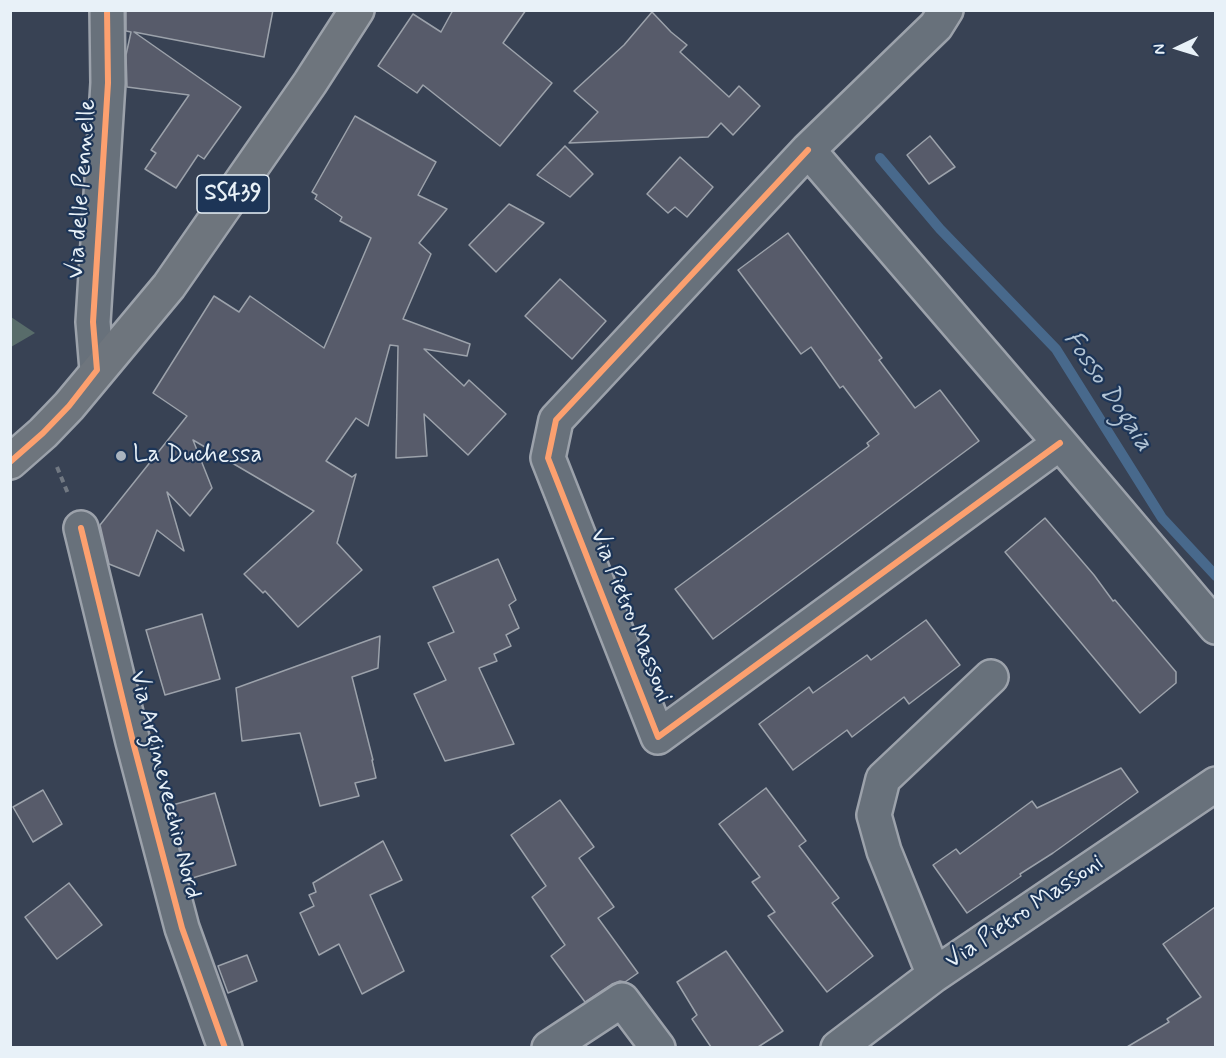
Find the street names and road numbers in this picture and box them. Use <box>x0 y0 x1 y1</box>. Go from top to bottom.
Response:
street label: Via delle Pennelle <box>62 98 104 280</box>
road number: SS439 <box>197 175 269 213</box>
street label: Via Pietro Massoni <box>582 525 678 707</box>
street label: Via Arginevecchio Nord <box>122 668 206 902</box>
street label: Via Pietro Massoni <box>940 849 1110 977</box>

